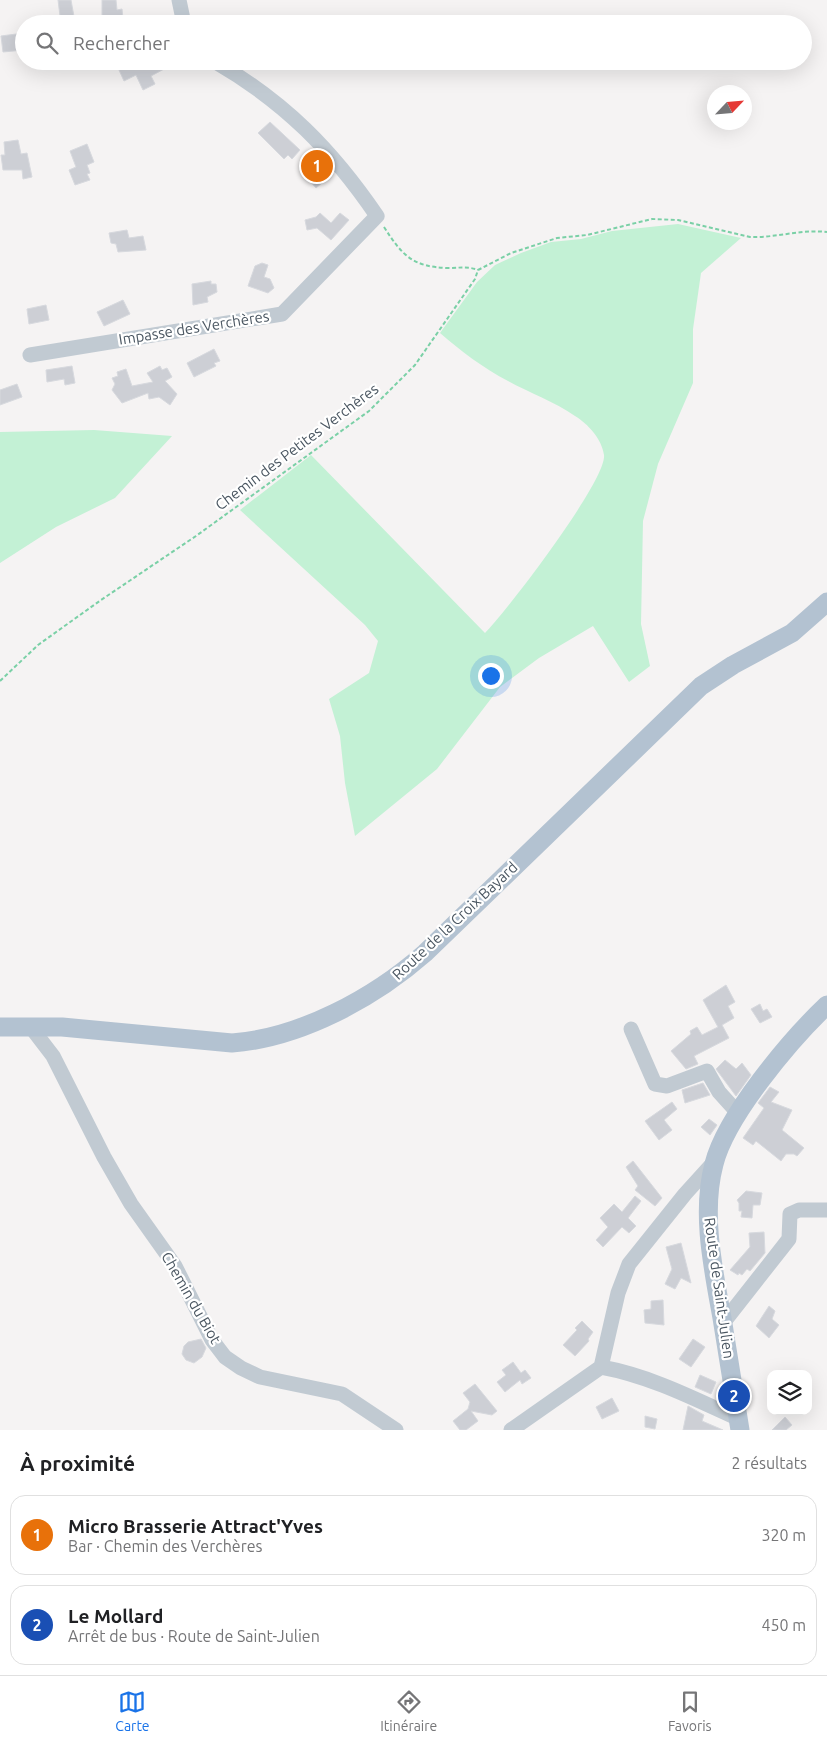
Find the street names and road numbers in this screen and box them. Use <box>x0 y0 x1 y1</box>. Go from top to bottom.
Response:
street label: Impasse des Verchères <box>117 307 270 348</box>
street label: Chemin des Petites Verchères <box>212 380 381 513</box>
street label: Route de la Croix Bayard <box>389 858 521 983</box>
street label: Route de Saint-Julien <box>701 1216 738 1360</box>
street label: Chemin du Biot <box>158 1249 225 1347</box>

